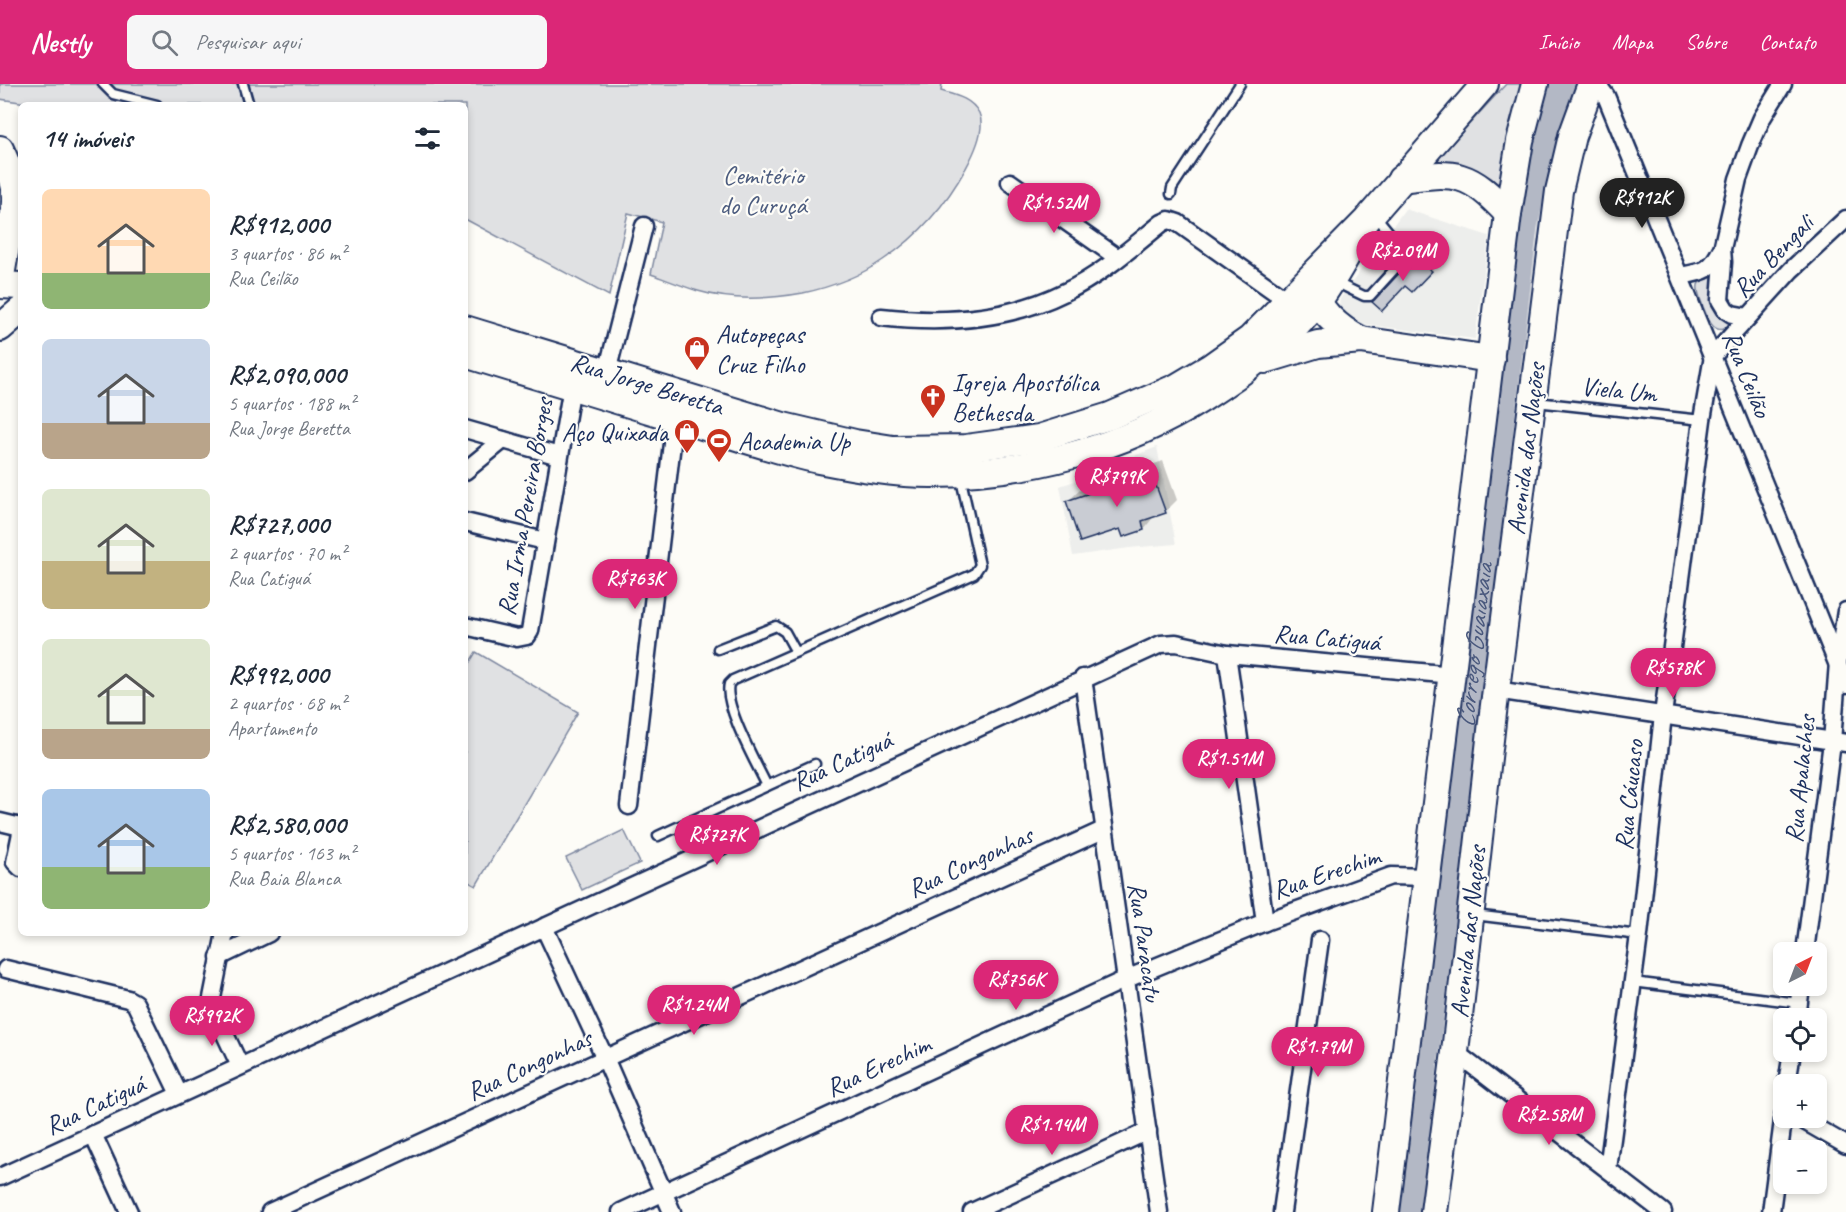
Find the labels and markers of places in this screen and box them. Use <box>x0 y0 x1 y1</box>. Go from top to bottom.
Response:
pin: R$912K <box>1593 178 1691 229</box>
pin: R$1.52M <box>999 183 1109 234</box>
pin: R$2.09M <box>1348 231 1458 282</box>
place label: Autopeças Cruz Filho <box>716 318 806 381</box>
shop icon: Autopeças Cruz Filho <box>682 334 712 372</box>
place label: Igreja Apostólica Bethesda <box>952 366 1100 429</box>
church icon: Igreja Apostólica Bethesda <box>918 382 948 420</box>
place label: Aço Quixada <box>562 416 670 449</box>
shop icon: Aço Quixada <box>672 417 702 455</box>
place label: Academia Up <box>738 425 851 458</box>
sports icon: Academia Up <box>704 426 734 464</box>
pin: R$799K <box>1068 457 1166 508</box>
pin: R$763K <box>586 559 684 610</box>
pin: R$578K <box>1624 648 1722 699</box>
pin: R$1.51M <box>1174 739 1284 790</box>
pin: R$727K <box>668 815 766 866</box>
pin: R$756K <box>967 960 1065 1011</box>
pin: R$1.24M <box>639 985 749 1036</box>
pin: R$992K <box>163 996 261 1047</box>
pin: R$1.79M <box>1263 1027 1373 1078</box>
pin: R$2.58M <box>1494 1095 1604 1146</box>
pin: R$1.14M <box>997 1105 1107 1156</box>

